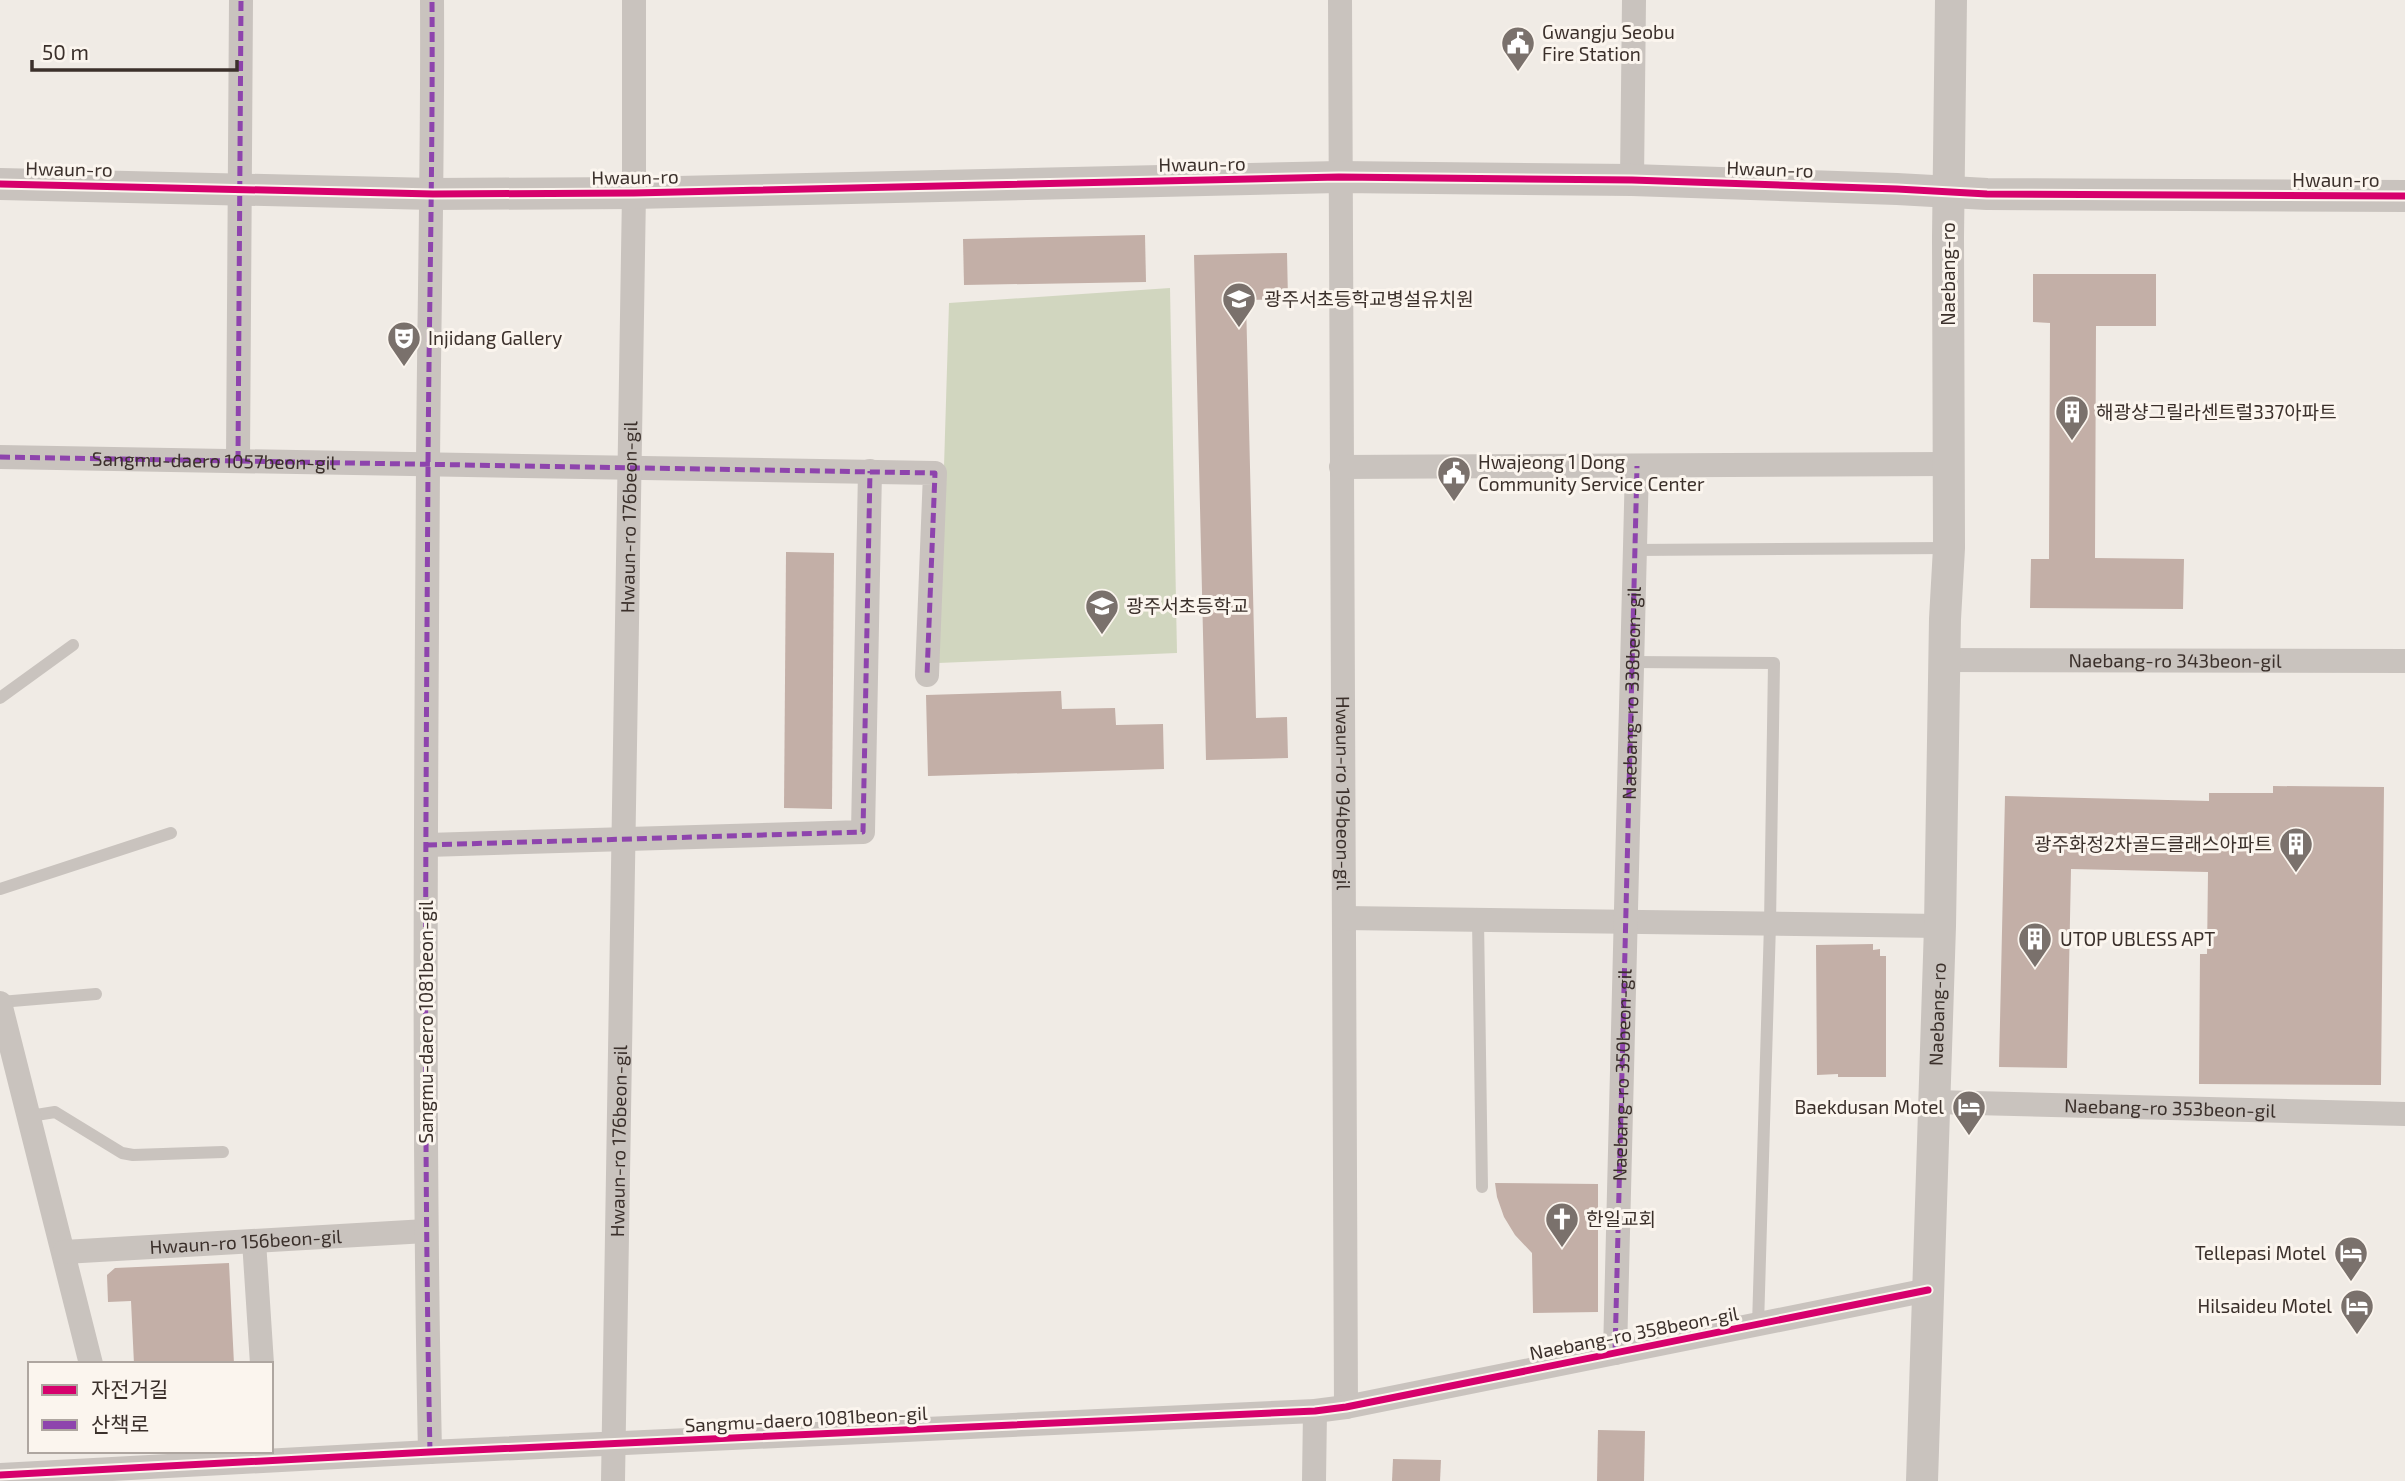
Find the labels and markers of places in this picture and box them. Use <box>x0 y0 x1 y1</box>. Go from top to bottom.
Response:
place label: Gwangju Seobu Fire Station <box>1542 20 1675 65</box>
public building icon: Gwangju Seobu Fire Station <box>1499 24 1537 73</box>
school or university icon: 광주서초등학교병설유치원 <box>1220 280 1258 329</box>
place label: 광주서초등학교병설유치원 <box>1264 287 1474 310</box>
theatre icon: Injidang Gallery <box>385 319 423 368</box>
place label: Injidang Gallery <box>428 326 562 349</box>
building icon: 해광샹그릴라센트럴337아파트 <box>2053 393 2091 442</box>
place label: 해광샹그릴라센트럴337아파트 <box>2096 400 2337 423</box>
place label: Hwajeong 1 Dong Community Service Center <box>1478 450 1705 495</box>
public building icon: Hwajeong 1 Dong Community Service Center <box>1435 454 1473 503</box>
school or university icon: 광주서초등학교 <box>1083 587 1121 636</box>
place label: 광주서초등학교 <box>1126 594 1248 617</box>
building icon: 광주화정2차골드클래스아파트 <box>2277 825 2315 874</box>
place label: 광주화정2차골드클래스아파트 <box>2034 832 2272 855</box>
building icon: UTOP UBLESS APT <box>2016 920 2054 969</box>
place label: UTOP UBLESS APT <box>2060 927 2215 950</box>
hotel icon: Baekdusan Motel <box>1950 1088 1988 1137</box>
place label: Baekdusan Motel <box>1795 1095 1944 1118</box>
church icon: 한일교회 <box>1543 1200 1581 1249</box>
place label: 한일교회 <box>1586 1207 1656 1230</box>
hotel icon: Tellepasi Motel <box>2332 1234 2370 1283</box>
place label: Tellepasi Motel <box>2195 1241 2326 1264</box>
hotel icon: Hilsaideu Motel <box>2338 1287 2376 1336</box>
place label: Hilsaideu Motel <box>2197 1294 2332 1317</box>

